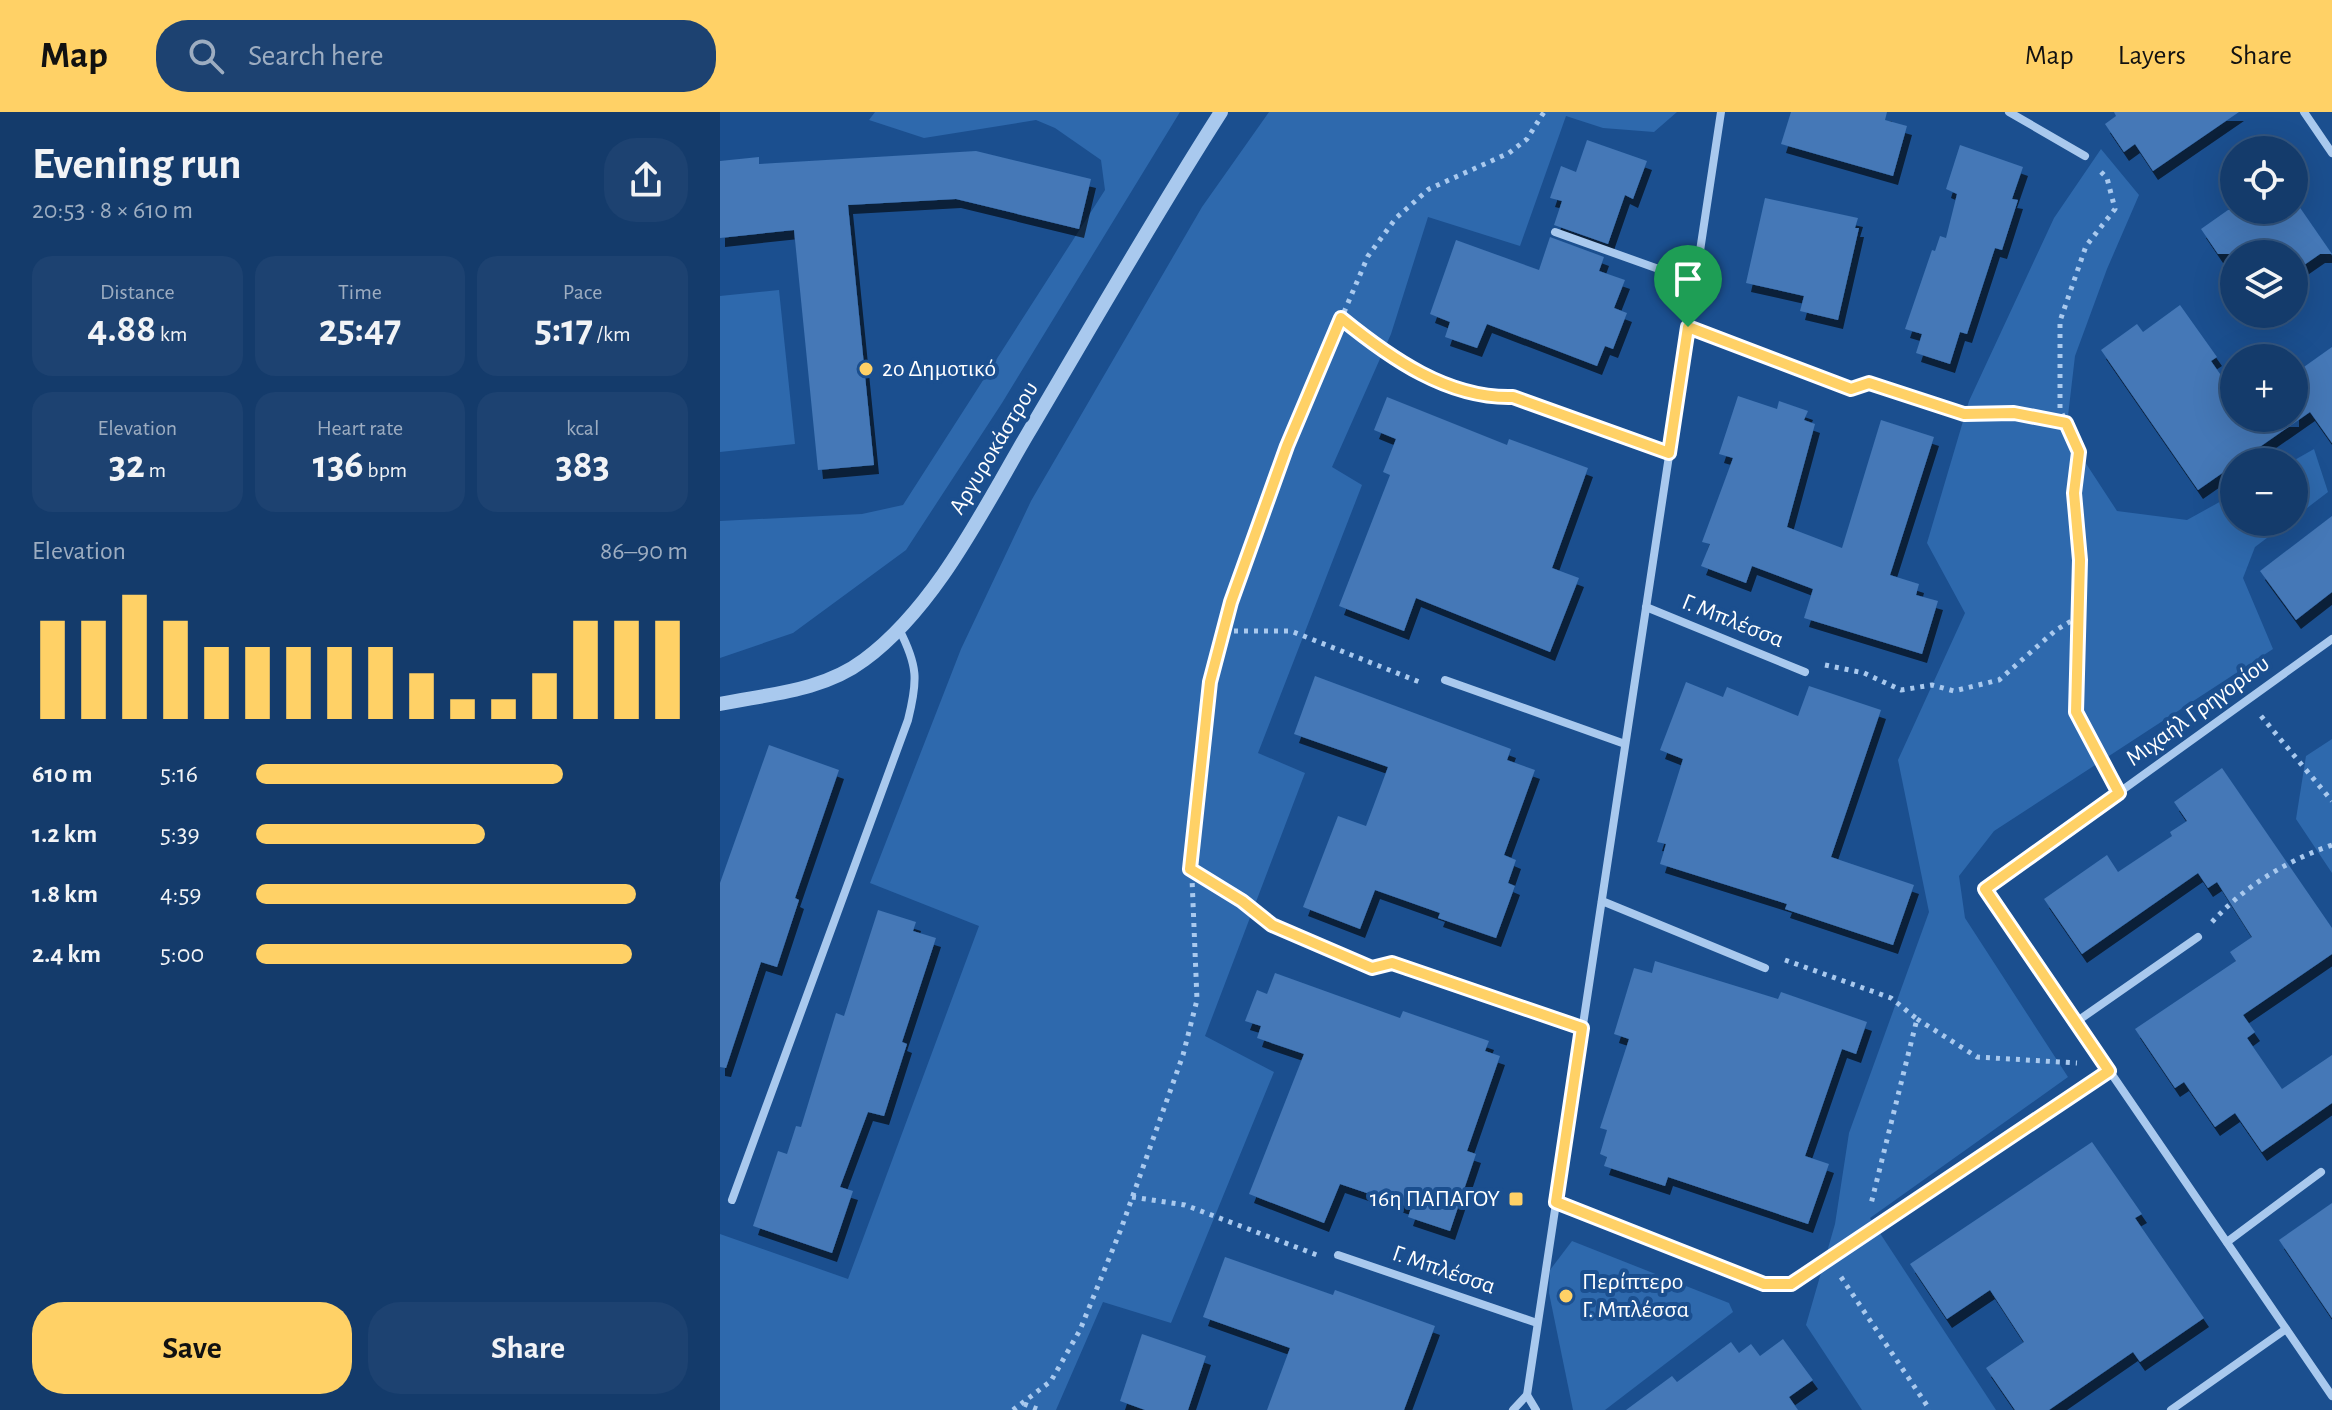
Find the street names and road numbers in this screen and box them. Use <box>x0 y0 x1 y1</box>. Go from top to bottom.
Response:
street label: Αργυροκάστρου <box>945 377 1043 519</box>
street label: Γ. Μπλέσσα <box>1679 590 1787 652</box>
street label: Μιχαήλ Γρηγορίου <box>2122 651 2274 771</box>
street label: Γ. Μπλέσσα <box>1389 1241 1499 1299</box>

